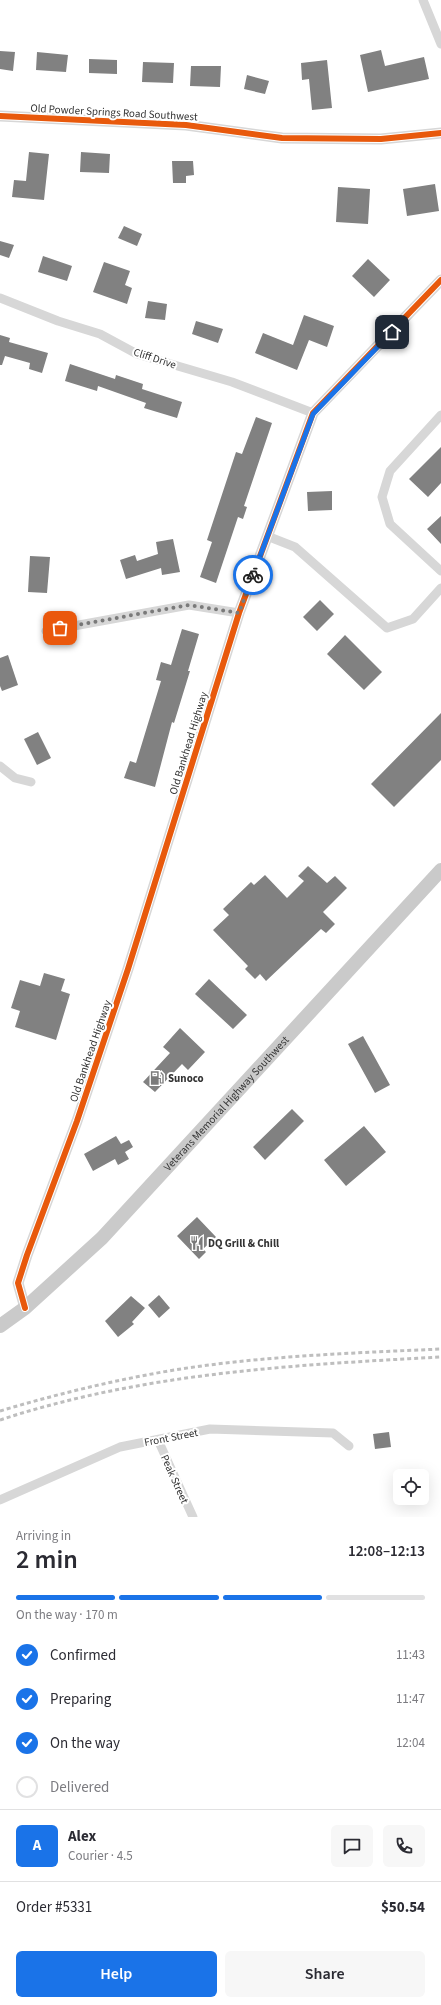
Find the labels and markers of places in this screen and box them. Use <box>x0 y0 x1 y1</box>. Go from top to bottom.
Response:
pin <box>375 315 409 349</box>
pin <box>43 611 77 645</box>
fuel station icon: Sunoco <box>149 1070 165 1086</box>
place label: Sunoco <box>168 1071 204 1086</box>
restaurant icon: DQ Grill & Chill <box>189 1235 205 1251</box>
place label: DQ Grill & Chill <box>208 1236 280 1251</box>

